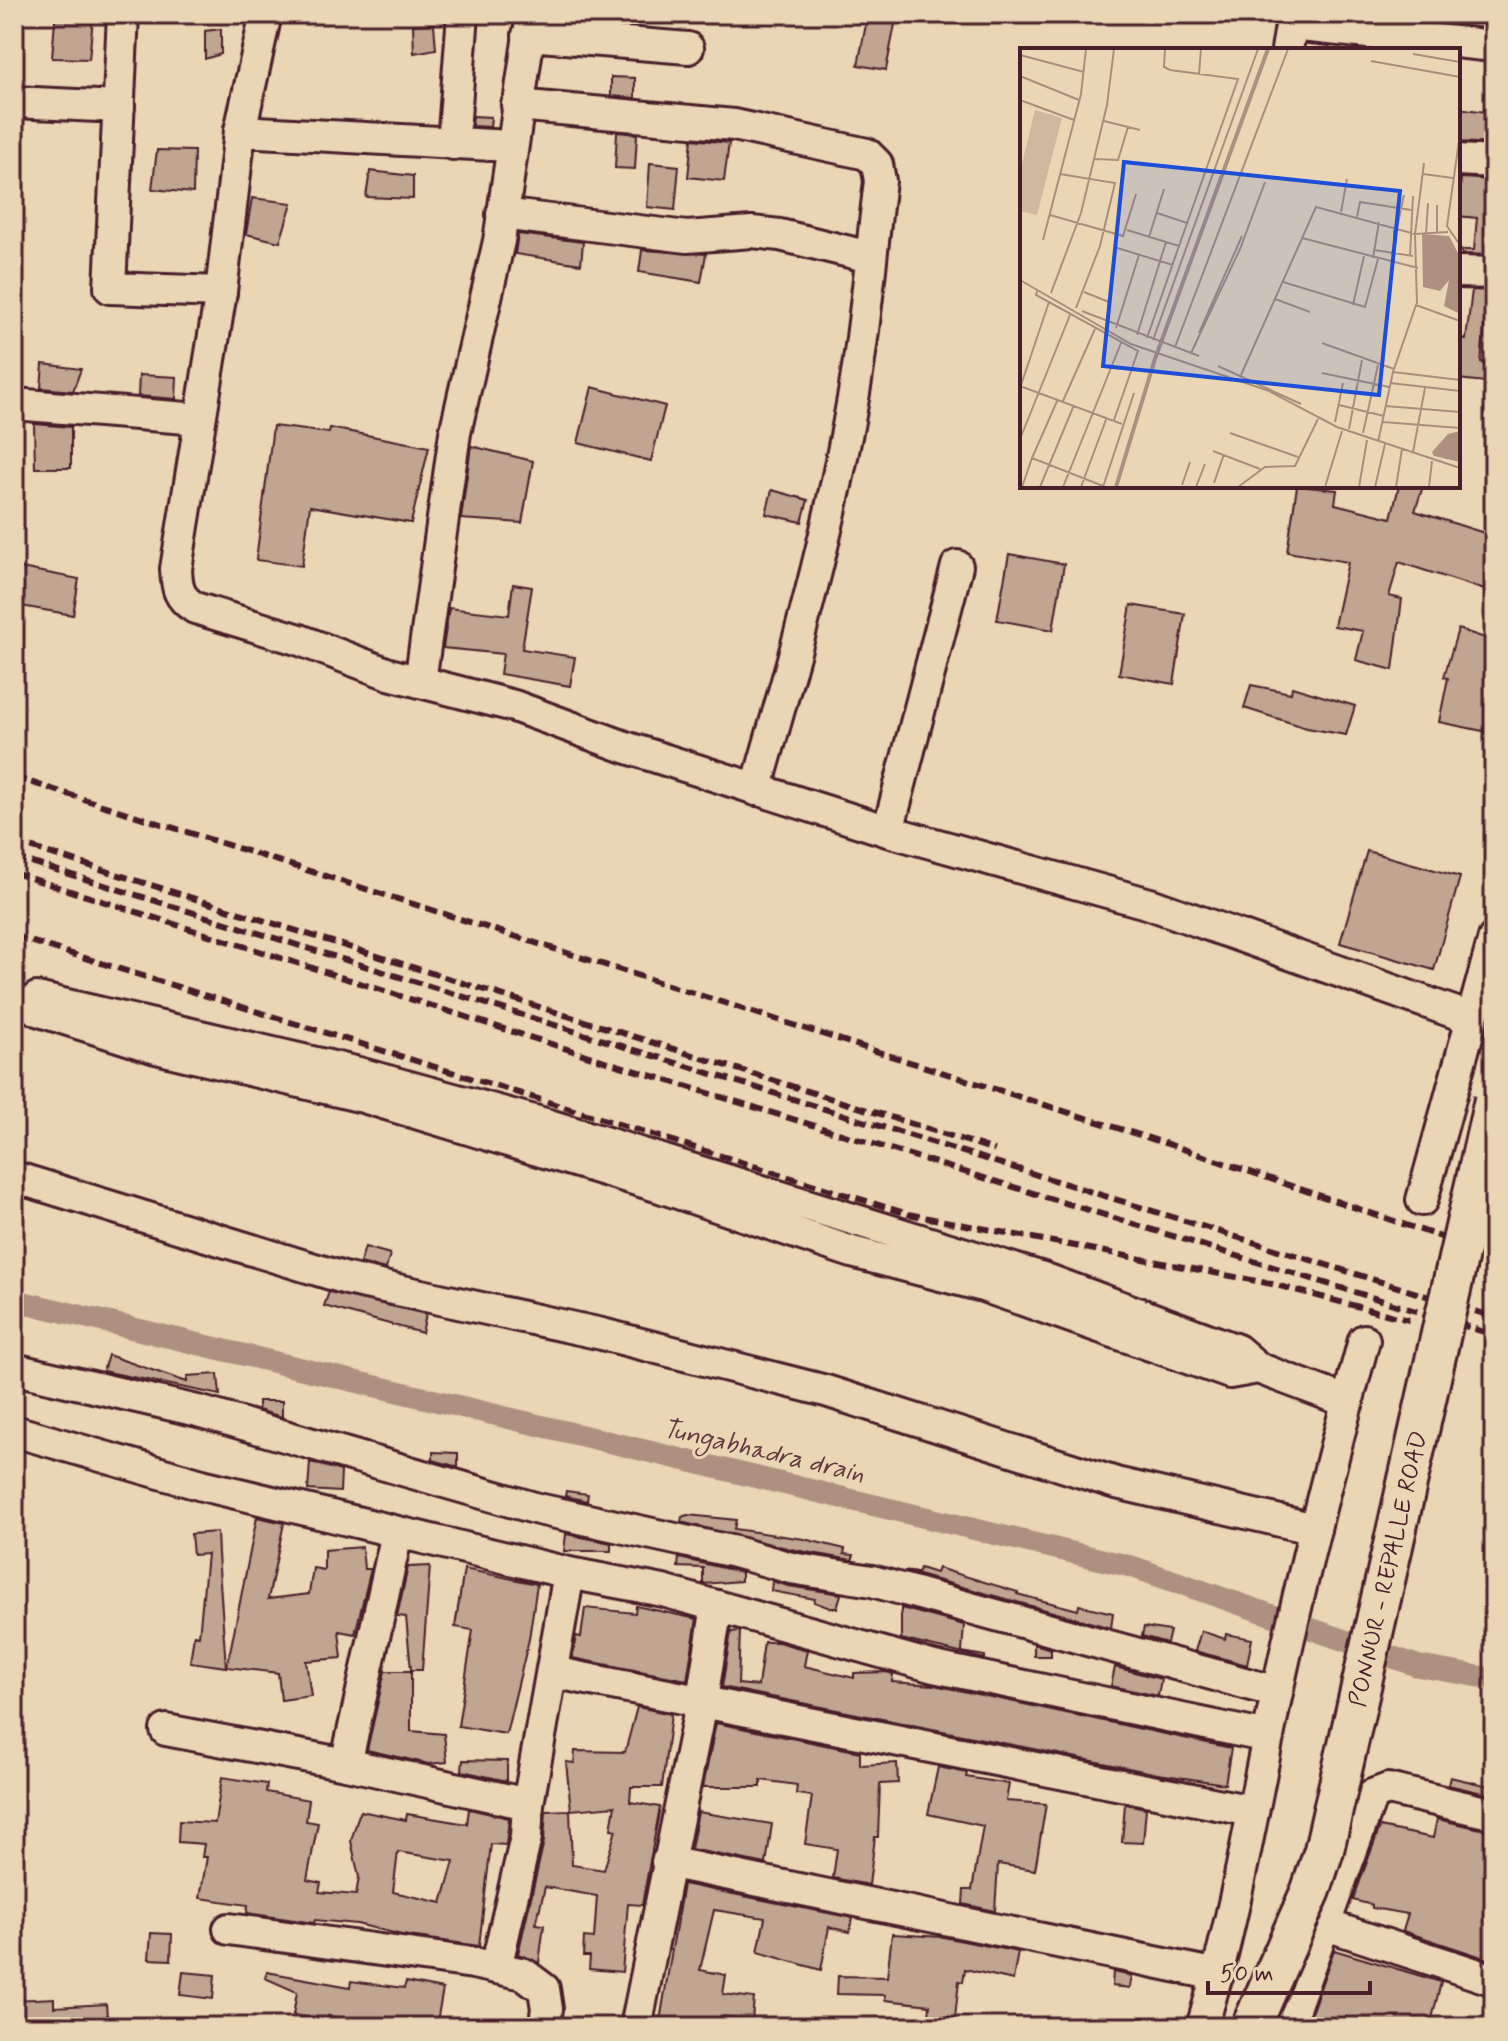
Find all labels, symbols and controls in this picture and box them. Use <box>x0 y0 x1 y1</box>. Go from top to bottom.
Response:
inset map <box>1020 48 1460 488</box>
water label: Tungabhadra drain <box>659 1412 868 1494</box>
street label: PONNUR - REPALLE ROAD <box>1343 1428 1435 1710</box>
scale bar <box>1208 1945 1370 1995</box>
text: 50 m <box>1220 1959 1274 1990</box>

